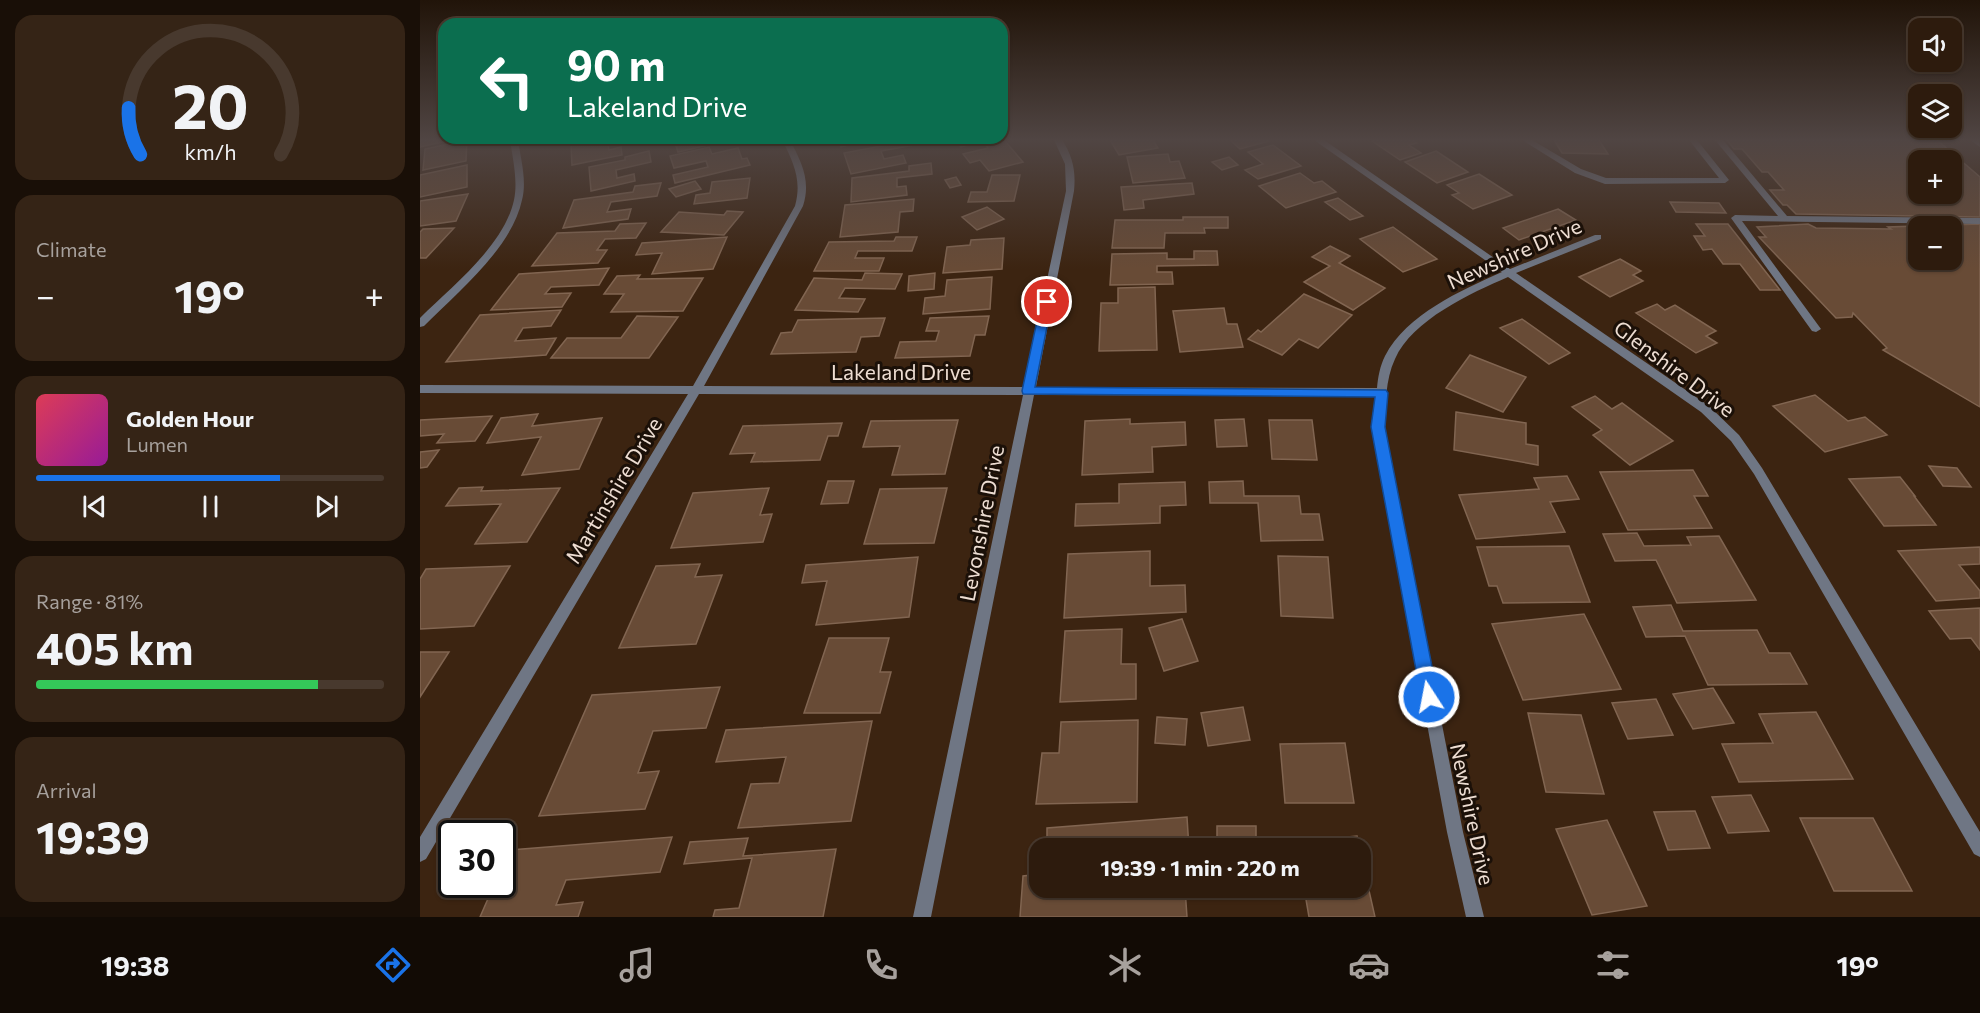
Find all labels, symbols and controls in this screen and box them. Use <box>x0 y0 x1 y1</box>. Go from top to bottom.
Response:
map controls <box>1908 18 1962 270</box>
button: sound <box>1908 18 1962 72</box>
text: 90 m <box>567 38 666 90</box>
icon: left <box>468 42 546 120</box>
text: 20 <box>172 66 248 142</box>
button: layers <box>1908 84 1962 138</box>
text: Lakeland Drive <box>567 90 747 123</box>
text: km/h <box>184 138 236 164</box>
button: + <box>1908 150 1962 204</box>
street label: Newshire Drive <box>1443 212 1585 294</box>
button: − <box>1908 216 1962 270</box>
text: Climate <box>36 237 106 261</box>
text: 19° <box>174 267 245 322</box>
text: − <box>36 274 55 315</box>
text: + <box>365 274 384 315</box>
pin <box>1021 276 1072 327</box>
icon: arrive <box>1030 285 1063 318</box>
street label: Glenshire Drive <box>1610 314 1740 422</box>
street label: Lakeland Drive <box>831 359 971 384</box>
text: Golden Hour <box>126 405 254 432</box>
street label: Martinshire Drive <box>559 412 667 568</box>
text: Lumen <box>126 432 188 456</box>
street label: Levonshire Drive <box>954 443 1008 603</box>
icon: previous <box>78 490 111 523</box>
icon: pause <box>194 490 227 523</box>
icon: next <box>310 490 343 523</box>
text: Range · 81% <box>36 589 143 613</box>
text: 405 km <box>36 619 193 674</box>
position arrow <box>1397 665 1461 729</box>
street label: Newshire Drive <box>1446 741 1500 887</box>
text: Arrival <box>36 778 97 802</box>
text: 19:39 <box>36 808 150 863</box>
speed limit sign: 30 <box>438 820 516 898</box>
text: 19:39 · 1 min · 220 m <box>1100 854 1300 881</box>
icon: directions <box>372 944 414 986</box>
icon: music <box>616 944 658 986</box>
icon: phone <box>860 944 902 986</box>
icon: climate <box>1104 944 1146 986</box>
icon: car <box>1348 944 1390 986</box>
icon: filters <box>1592 944 1634 986</box>
text: 19:38 <box>101 949 170 982</box>
text: 19° <box>1837 949 1879 982</box>

